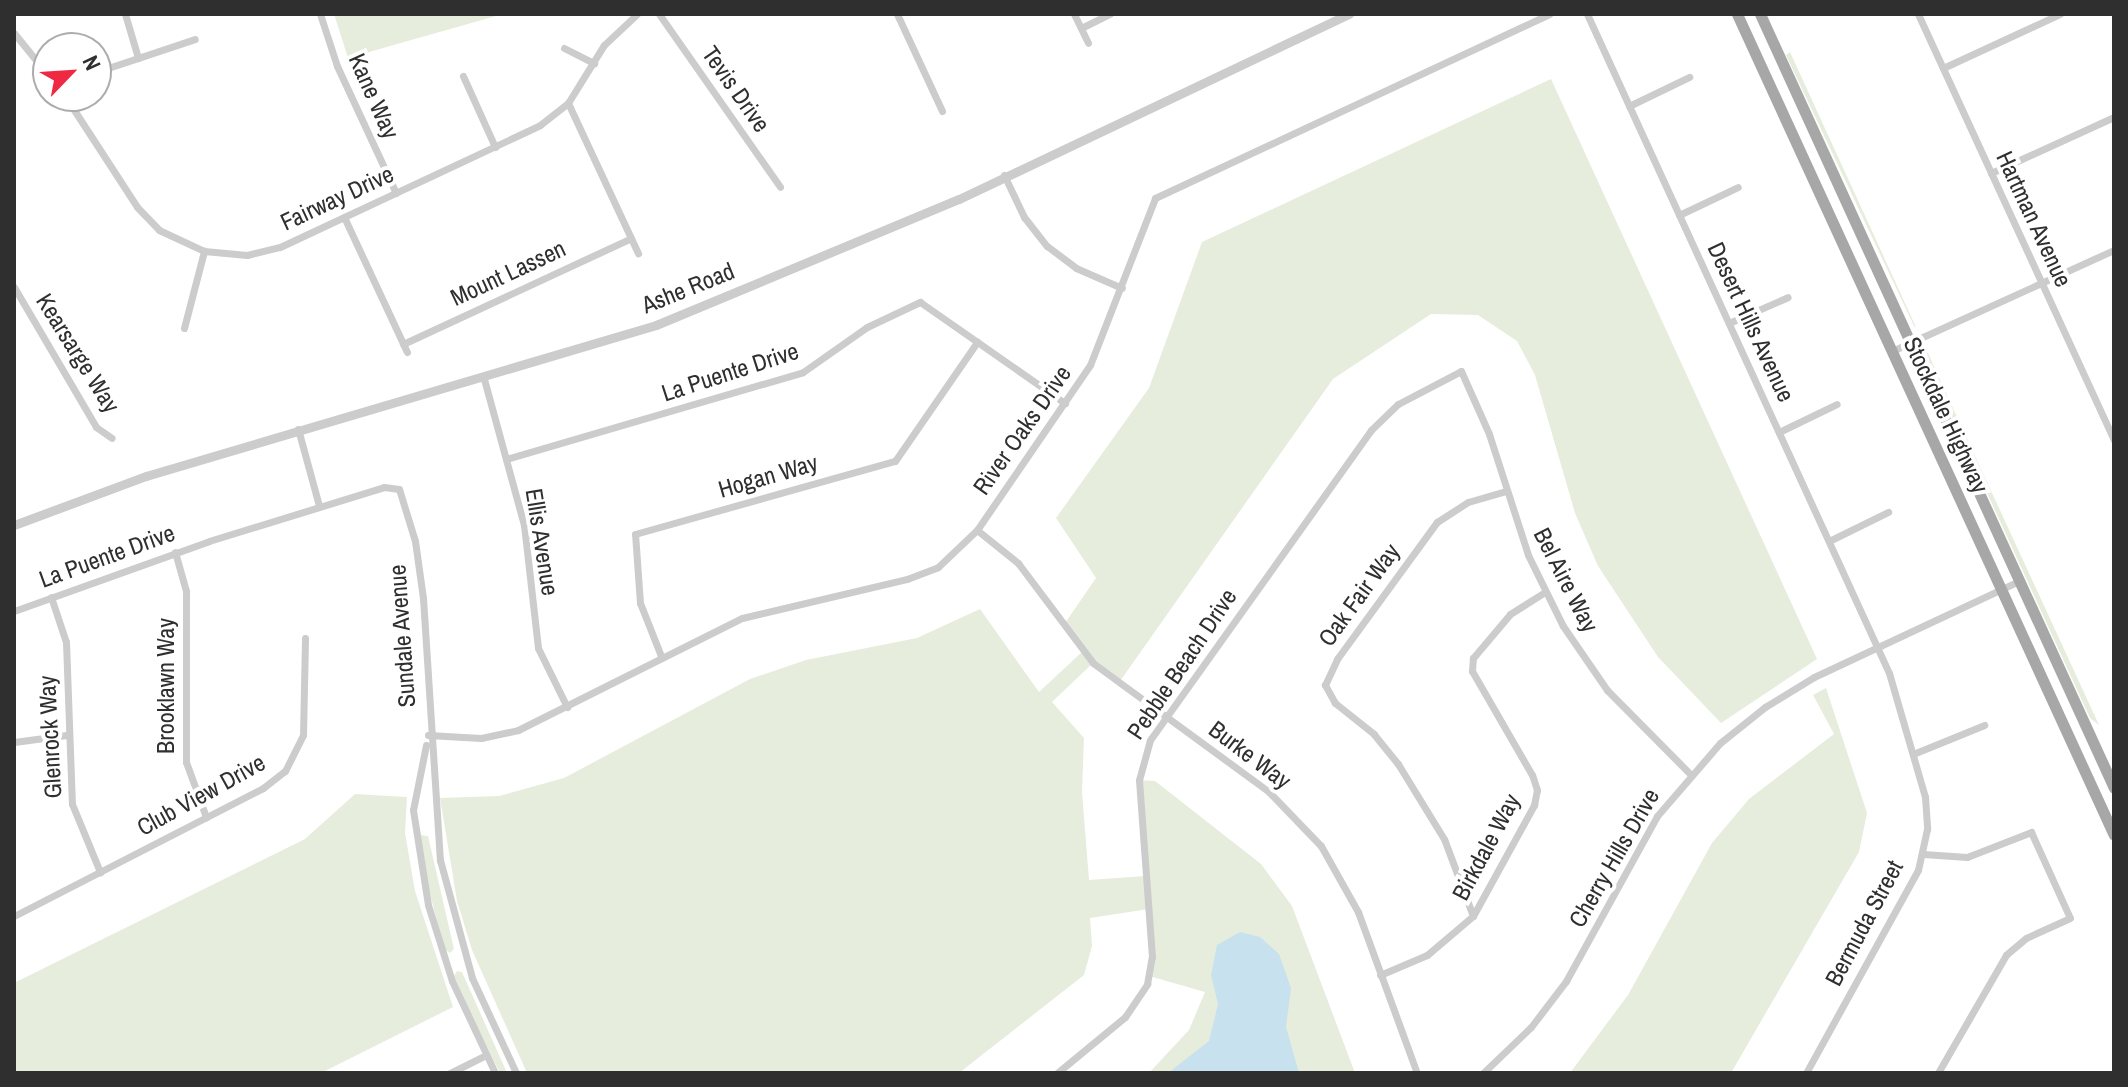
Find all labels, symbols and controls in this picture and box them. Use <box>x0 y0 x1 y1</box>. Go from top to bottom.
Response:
north arrow <box>32 32 112 112</box>
street label: Tevis Drive <box>696 40 776 138</box>
street label: Kane Way <box>343 49 405 143</box>
text: N <box>76 50 108 75</box>
street label: Hartman Avenue <box>1990 146 2078 292</box>
street label: Fairway Drive <box>276 159 398 237</box>
street label: Mount Lassen <box>446 234 570 312</box>
street label: Desert Hills Avenue <box>1701 237 1801 407</box>
street label: Ashe Road <box>637 256 739 320</box>
street label: Kearsarge Way <box>30 288 126 418</box>
street label: Stockdale Highway <box>1897 333 1995 497</box>
street label: La Puente Drive <box>658 336 802 408</box>
street label: River Oaks Drive <box>967 360 1077 500</box>
street label: Hogan Way <box>715 448 821 504</box>
street label: Ellis Avenue <box>519 486 565 598</box>
street label: La Puente Drive <box>35 518 179 594</box>
street label: Bel Aire Way <box>1527 523 1605 637</box>
street label: Oak Fair Way <box>1312 538 1406 652</box>
street label: Sundale Avenue <box>383 563 421 709</box>
street label: Pebble Beach Drive <box>1121 583 1243 745</box>
street label: Brooklawn Way <box>152 618 180 754</box>
street label: Glenrock Way <box>32 675 68 799</box>
street label: Burke Way <box>1203 715 1297 795</box>
street label: Club View Drive <box>132 748 270 842</box>
street label: Cherry Hills Drive <box>1563 784 1665 932</box>
street label: Birkdale Way <box>1446 789 1526 905</box>
street label: Bermuda Street <box>1819 855 1909 991</box>

